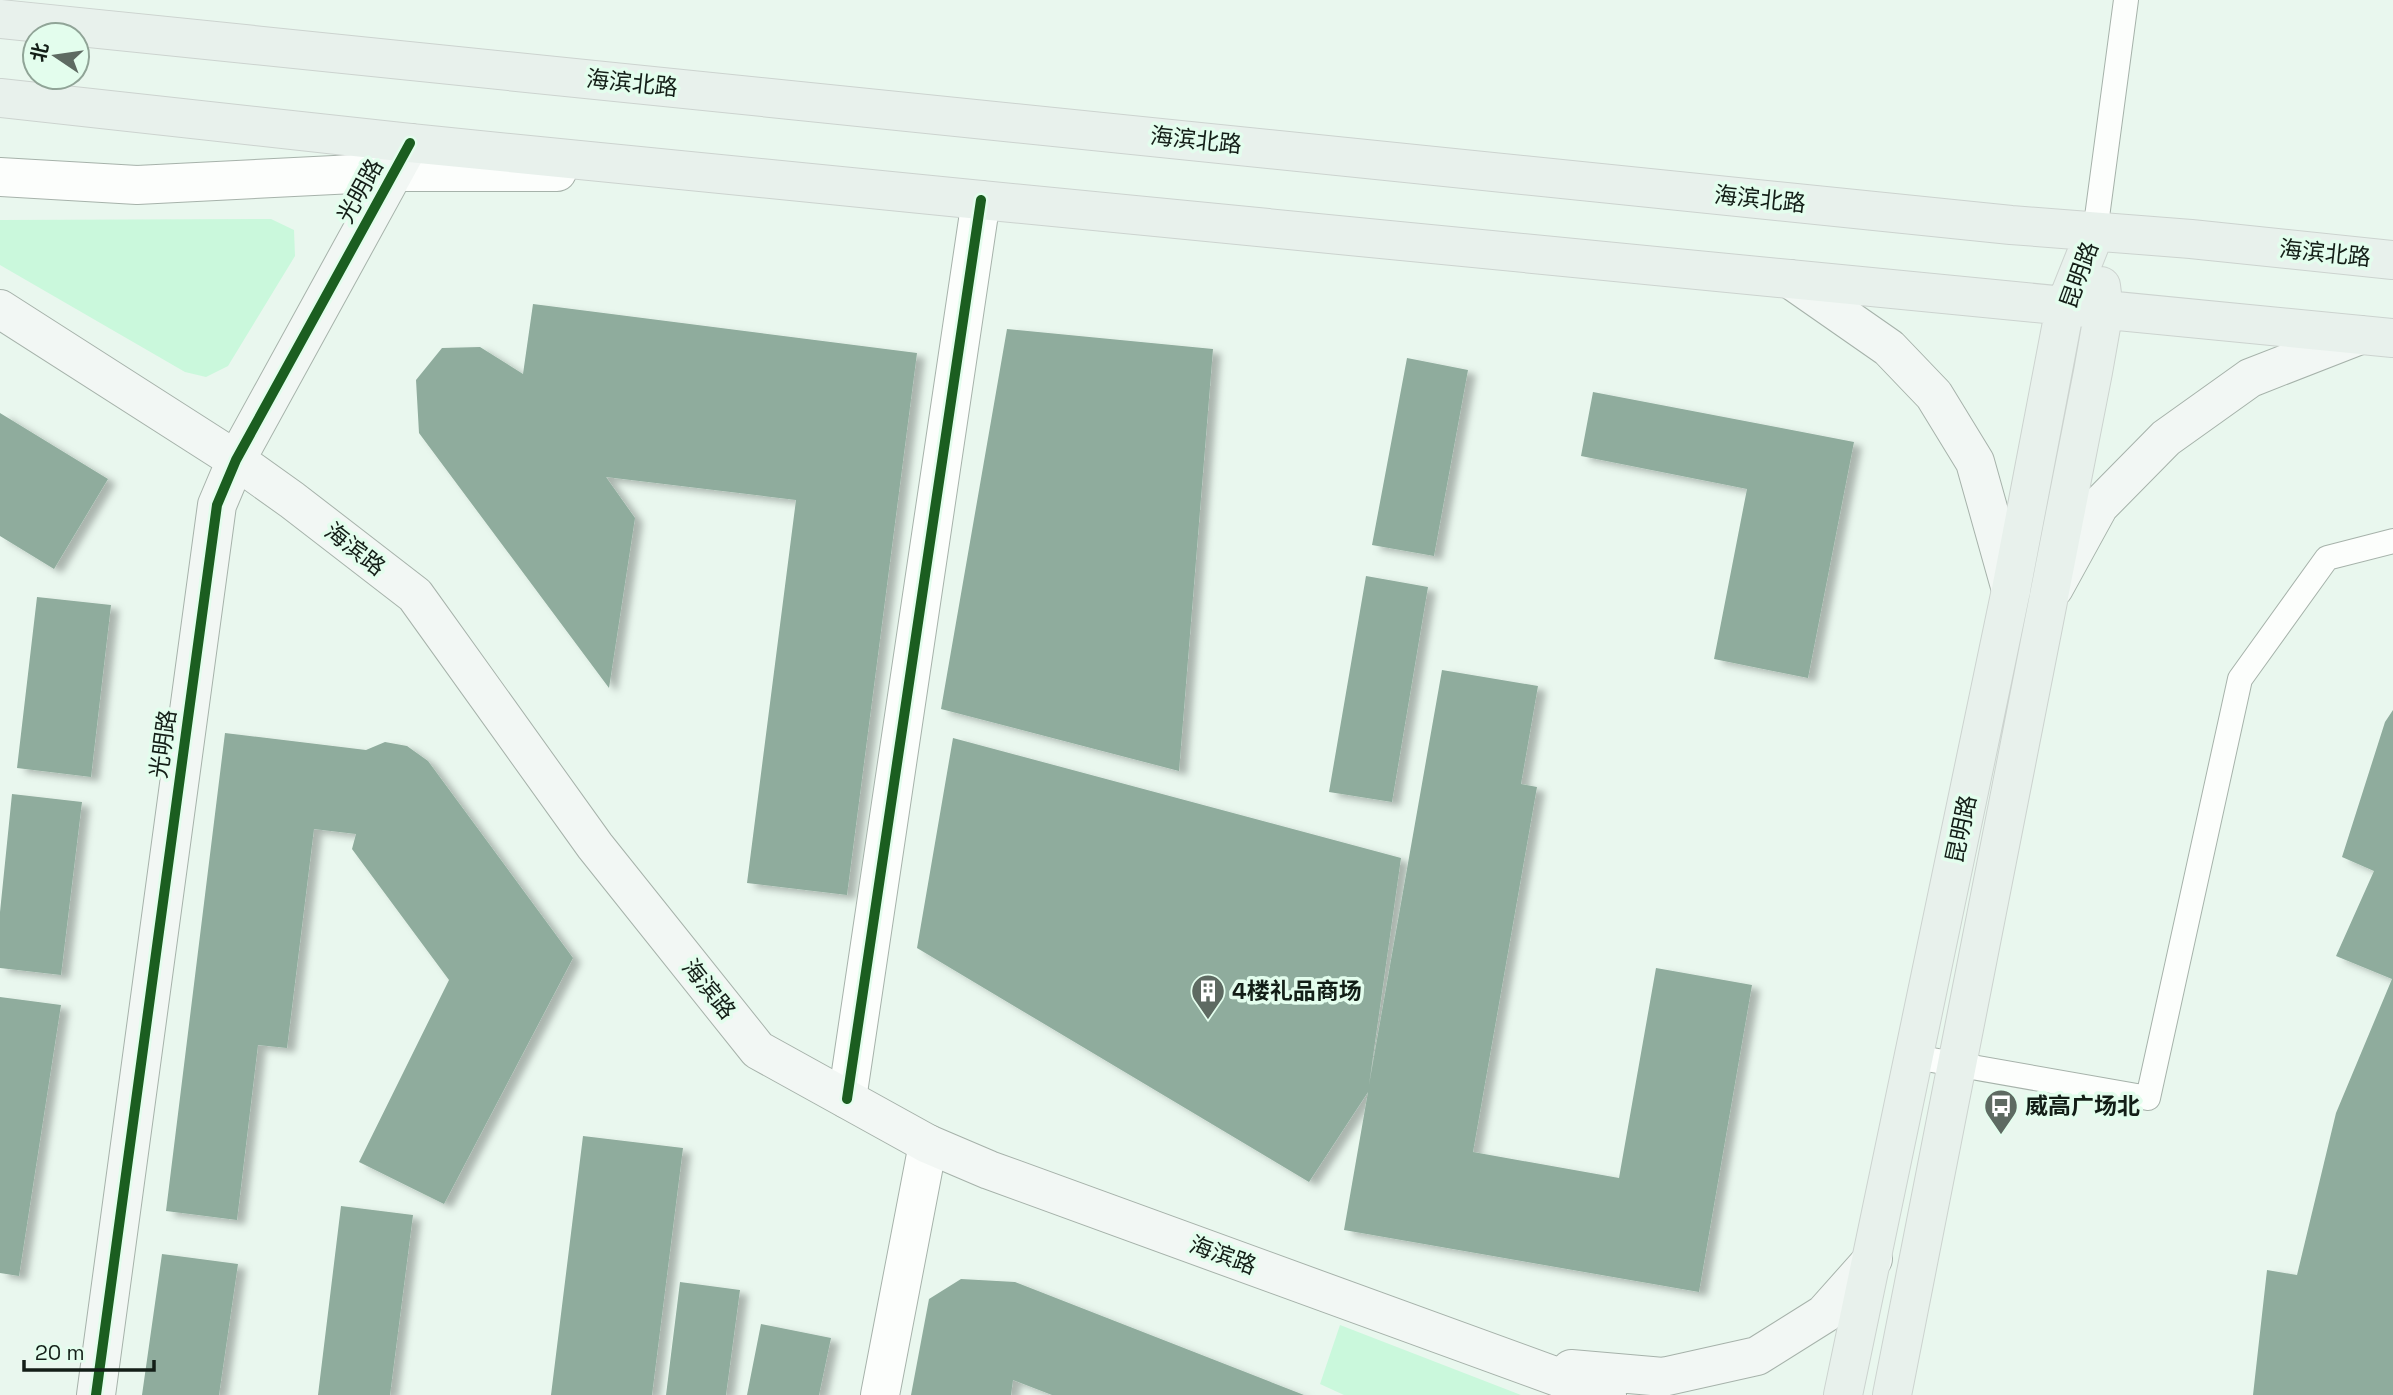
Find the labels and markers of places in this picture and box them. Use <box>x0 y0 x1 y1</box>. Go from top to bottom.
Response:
building icon: 4楼礼品商场 <box>1189 972 1227 1021</box>
place label: 4楼礼品商场 <box>1232 976 1362 1006</box>
bus stop icon: 威高广场北 <box>1982 1087 2020 1136</box>
place label: 威高广场北 <box>2025 1091 2140 1121</box>

